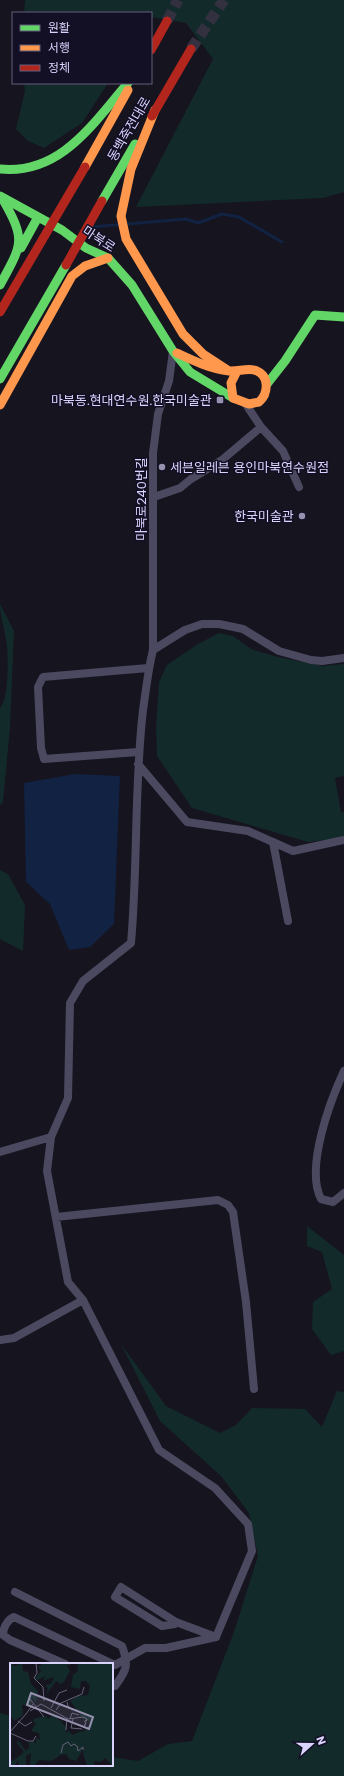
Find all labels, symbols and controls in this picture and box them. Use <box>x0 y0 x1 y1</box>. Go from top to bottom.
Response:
legend <box>12 12 152 84</box>
text: 원활 <box>48 19 70 36</box>
text: 서행 <box>48 39 70 56</box>
text: 정체 <box>48 59 70 76</box>
street label: 동백죽전대로 <box>103 93 155 165</box>
street label: 마북로 <box>79 221 119 257</box>
place label: 마북동.현대연수원.한국미술관 <box>51 391 212 410</box>
marker: 마북동.현대연수원.한국미술관 <box>215 395 225 405</box>
street label: 마북로240번길 <box>132 457 151 541</box>
place label: 세븐일레븐 용인마북연수원점 <box>170 458 329 477</box>
marker: 세븐일레븐 용인마북연수원점 <box>157 462 167 472</box>
place label: 한국미술관 <box>234 507 294 526</box>
marker: 한국미술관 <box>297 511 307 521</box>
inset map <box>10 1663 113 1766</box>
north arrow <box>292 1724 332 1764</box>
text: N <box>312 1734 330 1747</box>

